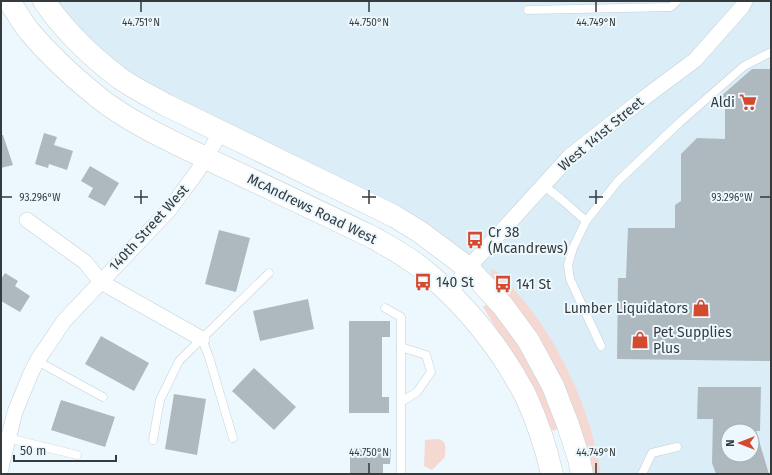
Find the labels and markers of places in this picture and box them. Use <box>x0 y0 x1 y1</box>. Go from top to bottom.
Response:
supermarket icon: Aldi <box>738 92 758 112</box>
place label: Aldi <box>711 94 735 111</box>
place label: Cr 38 (Mcandrews) <box>488 224 568 257</box>
bus stop icon: Cr 38 (Mcandrews) <box>465 230 485 250</box>
bus stop icon: 140 St <box>413 272 433 292</box>
place label: 140 St <box>436 274 475 291</box>
bus stop icon: 141 St <box>493 274 513 294</box>
place label: 141 St <box>516 276 552 293</box>
shop icon: Lumber Liquidators <box>691 298 711 318</box>
place label: Lumber Liquidators <box>564 300 688 317</box>
place label: Pet Supplies Plus <box>653 324 732 357</box>
shop icon: Pet Supplies Plus <box>630 330 650 350</box>

